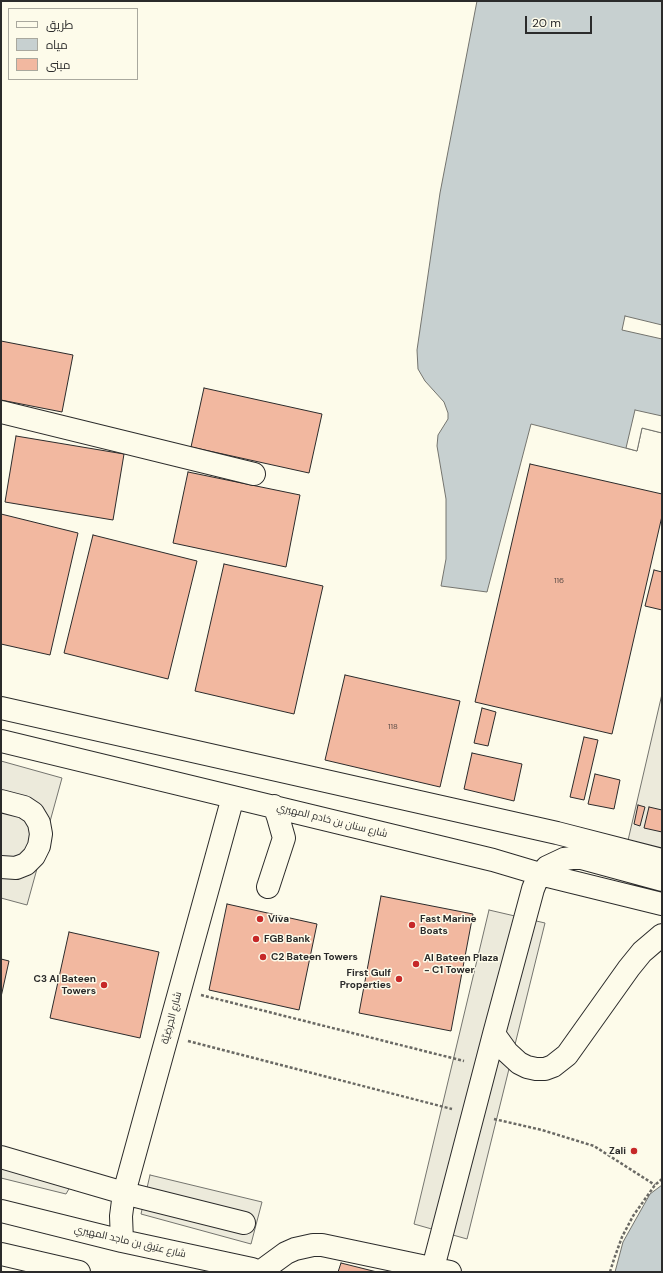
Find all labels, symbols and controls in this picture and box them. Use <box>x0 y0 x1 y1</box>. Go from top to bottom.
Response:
legend <box>8 8 138 80</box>
scale bar <box>527 8 594 34</box>
text: 20 m <box>532 15 561 31</box>
text: طريق <box>46 17 73 33</box>
text: مياه <box>46 37 68 53</box>
text: مبنى <box>46 57 71 73</box>
house number: 116 <box>554 576 564 586</box>
house number: 118 <box>388 722 398 732</box>
street label: شارع سنان بن خادم المهيري <box>275 801 389 841</box>
place label: Viva <box>268 913 289 925</box>
place label: Fast Marine Boats <box>420 913 477 936</box>
marker: Viva <box>255 914 265 924</box>
marker: Fast Marine Boats <box>407 920 417 930</box>
place label: FGB Bank <box>264 933 310 945</box>
marker: FGB Bank <box>251 934 261 944</box>
place label: C2 Bateen Towers <box>271 951 358 963</box>
marker: C2 Bateen Towers <box>258 952 268 962</box>
place label: Al Bateen Plaza - C1 Tower <box>424 952 498 976</box>
marker: Al Bateen Plaza - C1 Tower <box>411 959 421 969</box>
place label: First Gulf Properties <box>340 967 391 990</box>
place label: C3 Al Bateen Towers <box>34 973 96 996</box>
marker: First Gulf Properties <box>394 974 404 984</box>
marker: C3 Al Bateen Towers <box>99 980 109 990</box>
street label: شارع الحِرضِيَّة <box>159 991 185 1045</box>
place label: Zali <box>609 1145 626 1157</box>
marker: Zali <box>629 1146 639 1156</box>
street label: شارع عتيق بن ماجد المهيري <box>73 1223 187 1261</box>

